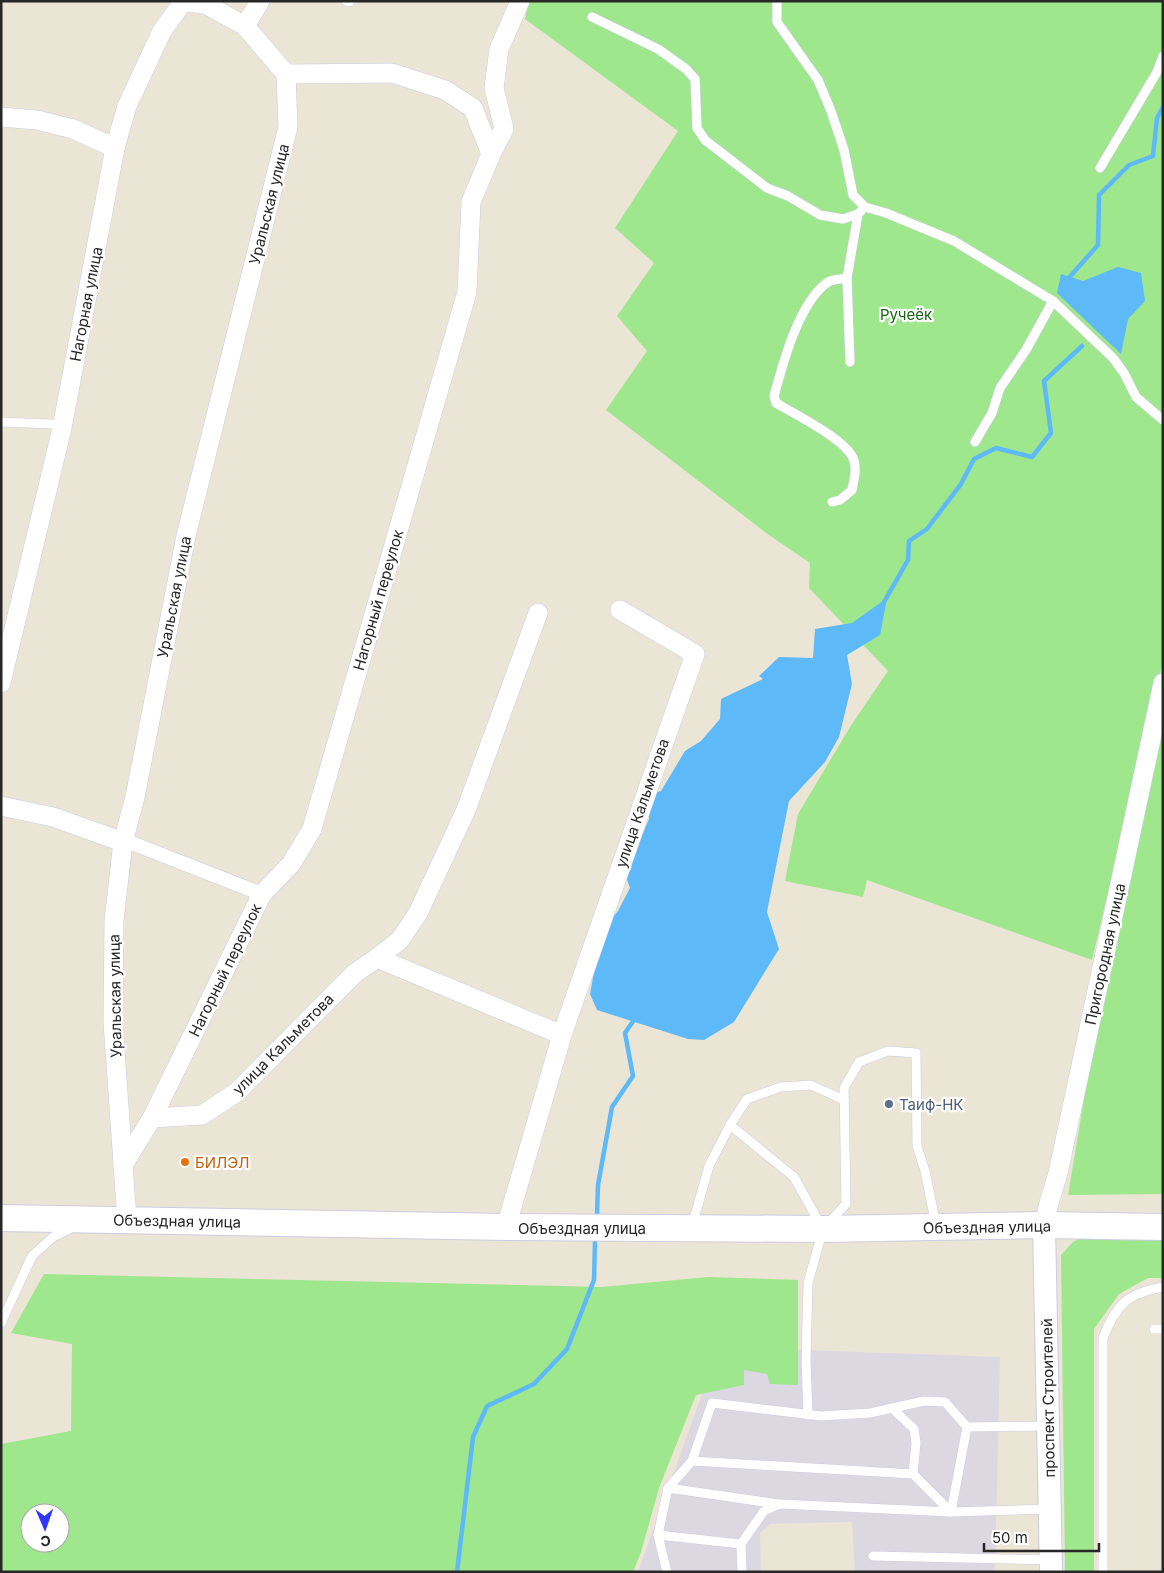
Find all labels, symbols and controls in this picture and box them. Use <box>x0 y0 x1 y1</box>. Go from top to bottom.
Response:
street label: Уральская улица <box>245 142 293 266</box>
street label: Нагорная улица <box>66 245 106 363</box>
park label: Ручеёк <box>880 305 932 324</box>
street label: Нагорный переулок <box>349 527 407 673</box>
street label: Уральская улица <box>153 534 195 660</box>
street label: улица Кальметова <box>611 736 673 870</box>
street label: Пригородная улица <box>1081 881 1129 1027</box>
street label: Нагорный переулок <box>185 900 265 1040</box>
street label: Уральская улица <box>104 934 126 1058</box>
street label: улица Кальметова <box>228 989 338 1099</box>
place label: Таиф-НК <box>899 1095 963 1114</box>
marker: Таиф-НК <box>883 1098 895 1110</box>
place label: БИЛЭЛ <box>195 1153 249 1172</box>
marker: БИЛЭЛ <box>179 1156 191 1168</box>
street label: Объездная улица <box>113 1210 241 1232</box>
street label: Объездная улица <box>923 1216 1051 1238</box>
street label: Объездная улица <box>518 1219 646 1238</box>
street label: проспект Строителей <box>1037 1318 1059 1478</box>
north arrow <box>20 1503 70 1553</box>
scale bar <box>984 1520 1099 1552</box>
text: 50 m <box>992 1528 1028 1547</box>
text: С <box>40 1533 51 1550</box>

